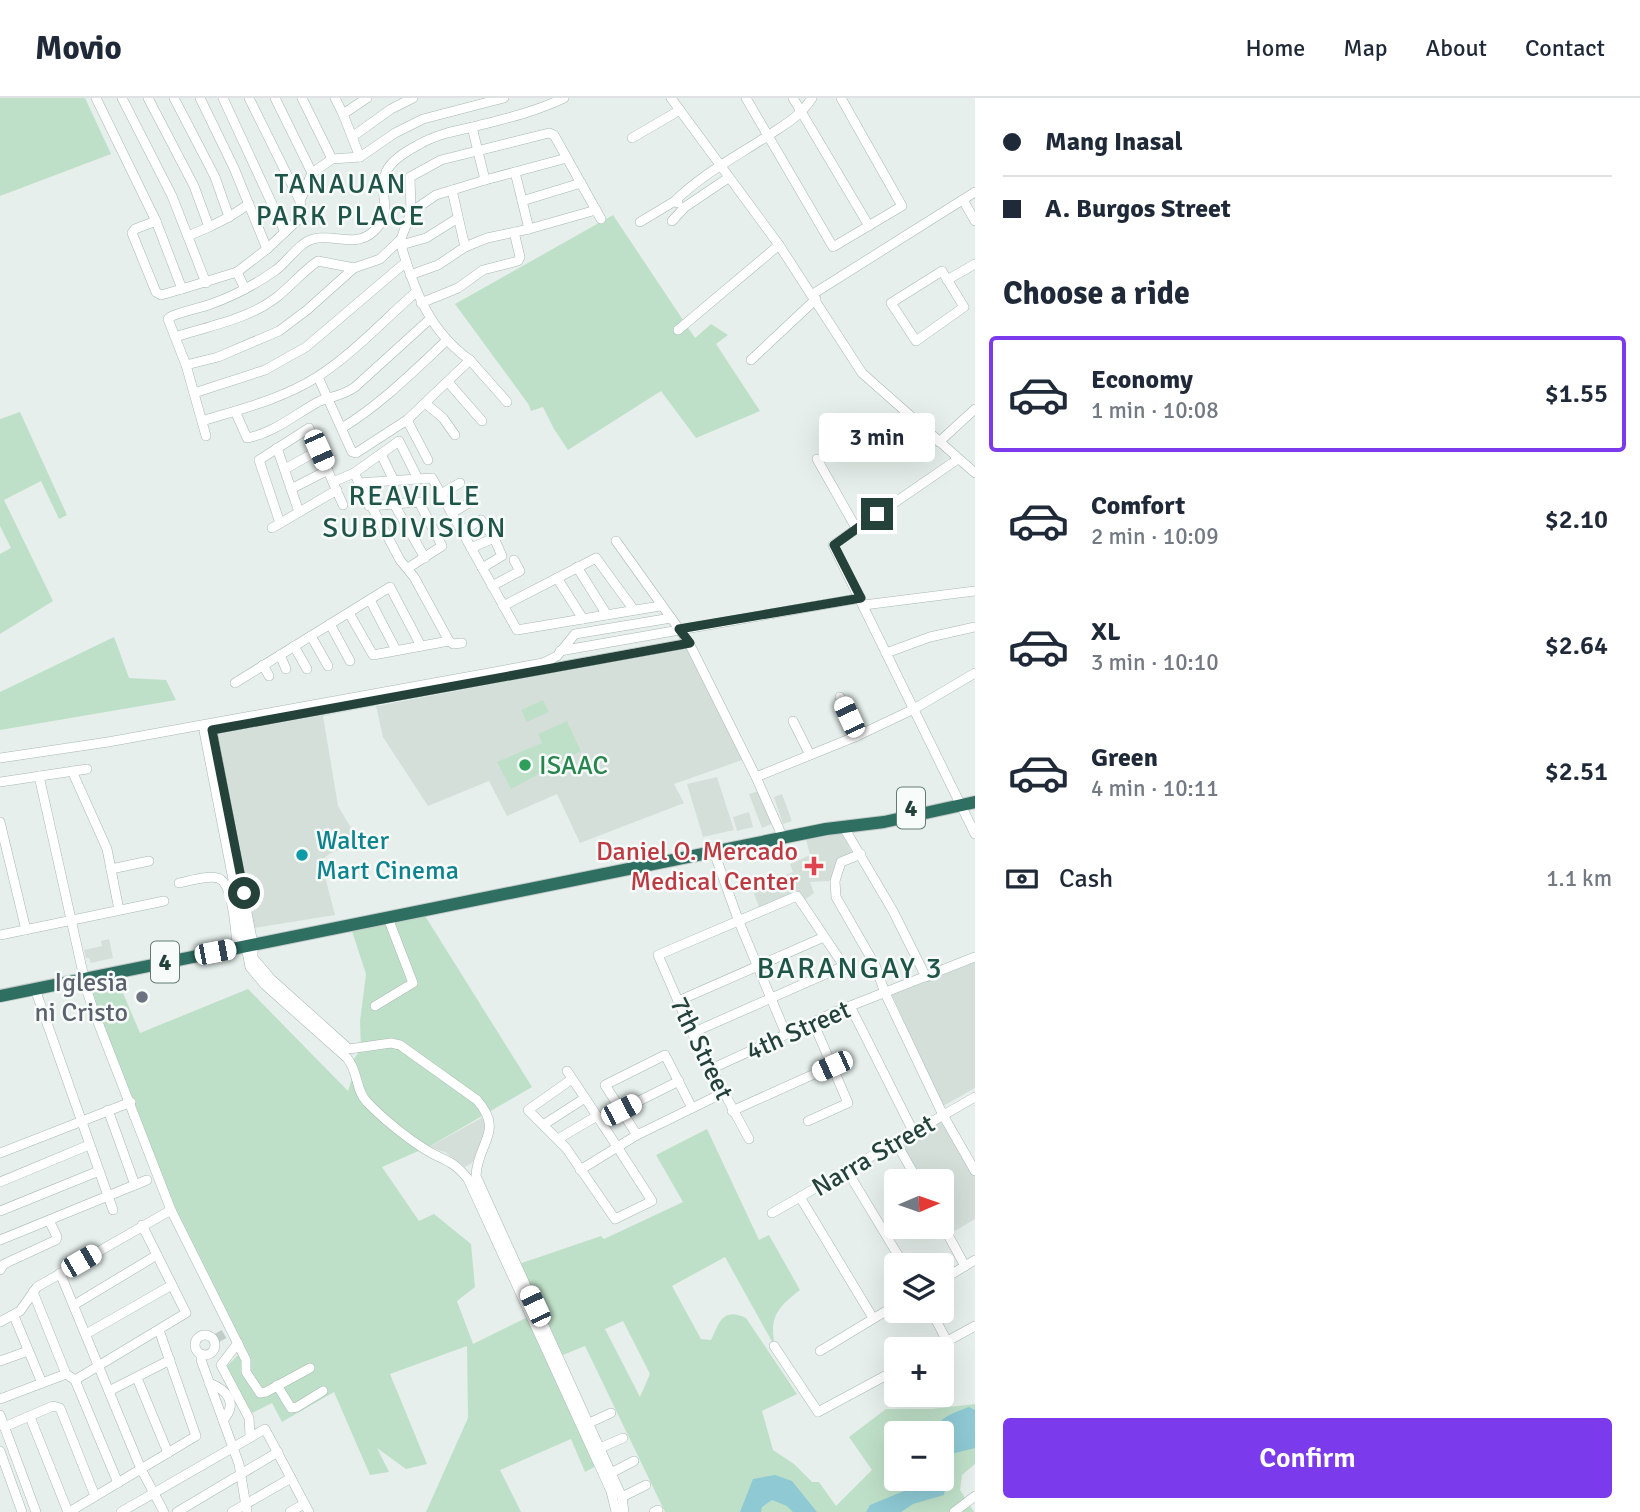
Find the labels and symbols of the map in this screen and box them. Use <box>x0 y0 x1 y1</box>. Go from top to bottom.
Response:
district label: TANAUAN PARK PLACE <box>256 167 426 233</box>
callout: 3 min <box>819 412 935 462</box>
car <box>301 427 338 473</box>
district label: REAVILLE SUBDIVISION <box>322 479 508 545</box>
route end <box>861 498 893 530</box>
car <box>831 694 868 740</box>
place label: ISAAC <box>539 750 608 782</box>
marker: ISAAC <box>517 757 533 773</box>
road number: 4 <box>897 788 925 828</box>
place label: Walter Mart Cinema <box>316 825 459 887</box>
place label: Daniel O. Mercado Medical Center <box>596 836 798 898</box>
marker: Walter Mart Cinema <box>294 847 310 863</box>
marker: Daniel O. Mercado Medical Center <box>804 856 824 876</box>
route start <box>228 877 260 909</box>
car <box>193 938 238 966</box>
road number: 4 <box>151 942 179 982</box>
district label: BARANGAY 3 <box>756 950 944 987</box>
place label: Iglesia ni Cristo <box>34 967 128 1029</box>
marker: Iglesia ni Cristo <box>134 989 150 1005</box>
street label: 7th Street <box>662 992 740 1105</box>
street label: 4th Street <box>741 994 856 1068</box>
car <box>809 1048 856 1084</box>
car <box>598 1091 645 1129</box>
street label: Narra Street <box>806 1108 941 1204</box>
north arrow <box>884 1169 954 1239</box>
car <box>58 1241 105 1281</box>
car <box>517 1283 554 1329</box>

